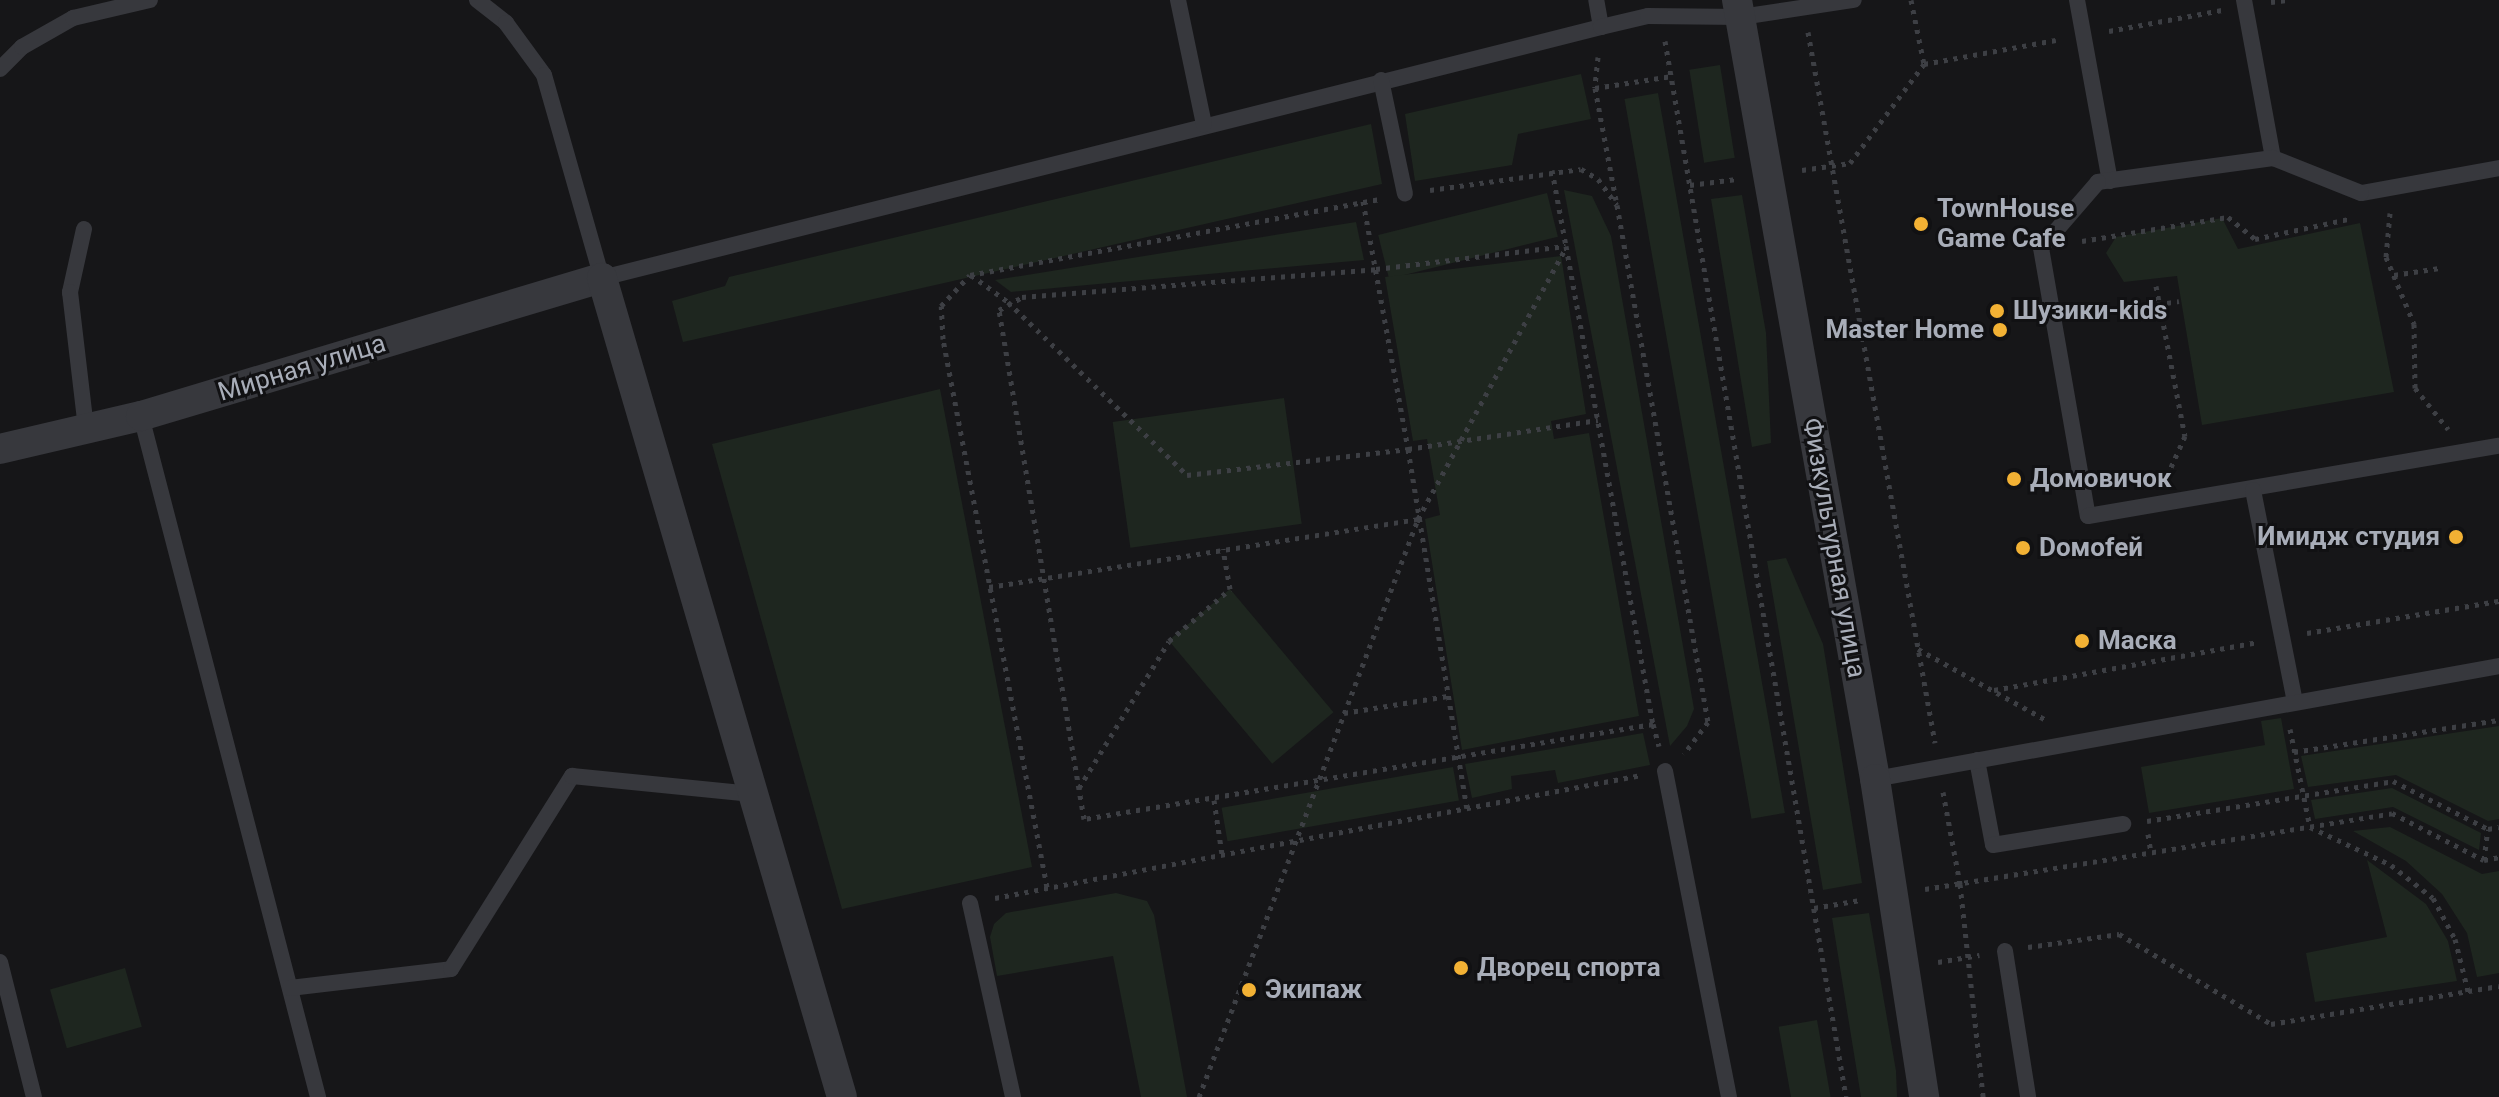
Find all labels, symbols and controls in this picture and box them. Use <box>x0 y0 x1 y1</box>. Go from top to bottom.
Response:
place label: TownHouse Game Cafe <box>1937 193 2074 254</box>
marker: TownHouse Game Cafe <box>1912 215 1930 233</box>
place label: Шузики-kids <box>2013 295 2167 327</box>
marker: Шузики-kids <box>1988 302 2006 320</box>
place label: Master Home <box>1826 314 1984 346</box>
marker: Master Home <box>1991 321 2009 339</box>
street label: Мирная улица <box>214 328 390 408</box>
street label: Физкультурная улица <box>1796 416 1872 680</box>
place label: Домовичок <box>2030 463 2172 495</box>
marker: Домовичок <box>2005 470 2023 488</box>
place label: Имидж студия <box>2257 521 2440 553</box>
marker: Имидж студия <box>2447 528 2465 546</box>
place label: Dомоfей <box>2039 532 2143 564</box>
marker: Dомоfей <box>2014 539 2032 557</box>
place label: Маска <box>2098 625 2177 657</box>
marker: Маска <box>2073 632 2091 650</box>
place label: Дворец спорта <box>1477 952 1661 984</box>
marker: Дворец спорта <box>1452 959 1470 977</box>
place label: Экипаж <box>1265 974 1362 1006</box>
marker: Экипаж <box>1240 981 1258 999</box>

